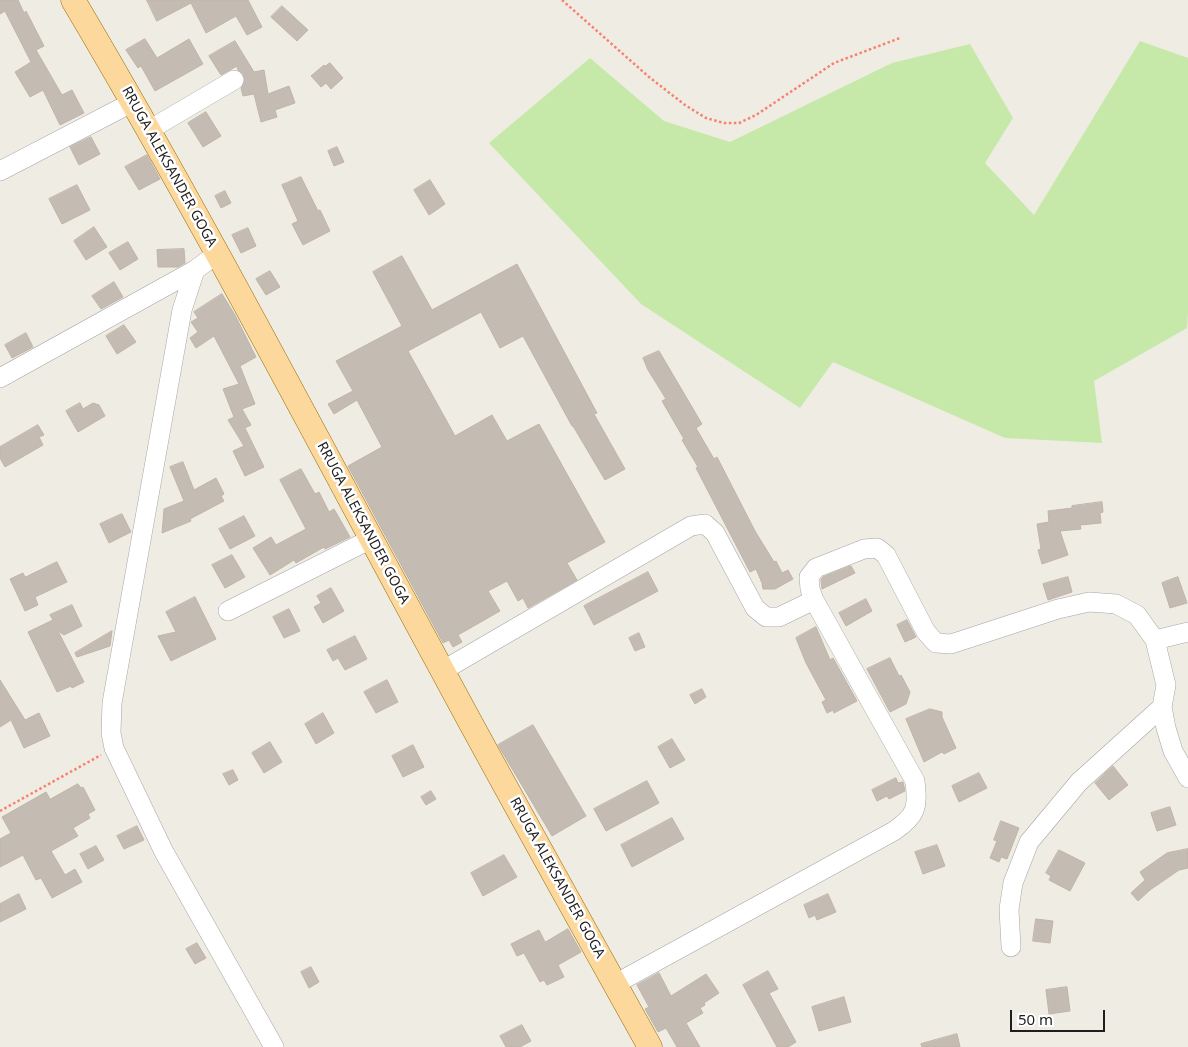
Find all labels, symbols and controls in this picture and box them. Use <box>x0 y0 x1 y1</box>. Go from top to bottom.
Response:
street label: RRUGA ALEKSANDER GOGA <box>118 84 220 250</box>
street label: RRUGA ALEKSANDER GOGA <box>313 439 413 607</box>
street label: RRUGA ALEKSANDER GOGA <box>506 795 608 961</box>
scale bar <box>1013 1000 1108 1032</box>
text: 50 m <box>1018 1009 1053 1029</box>

